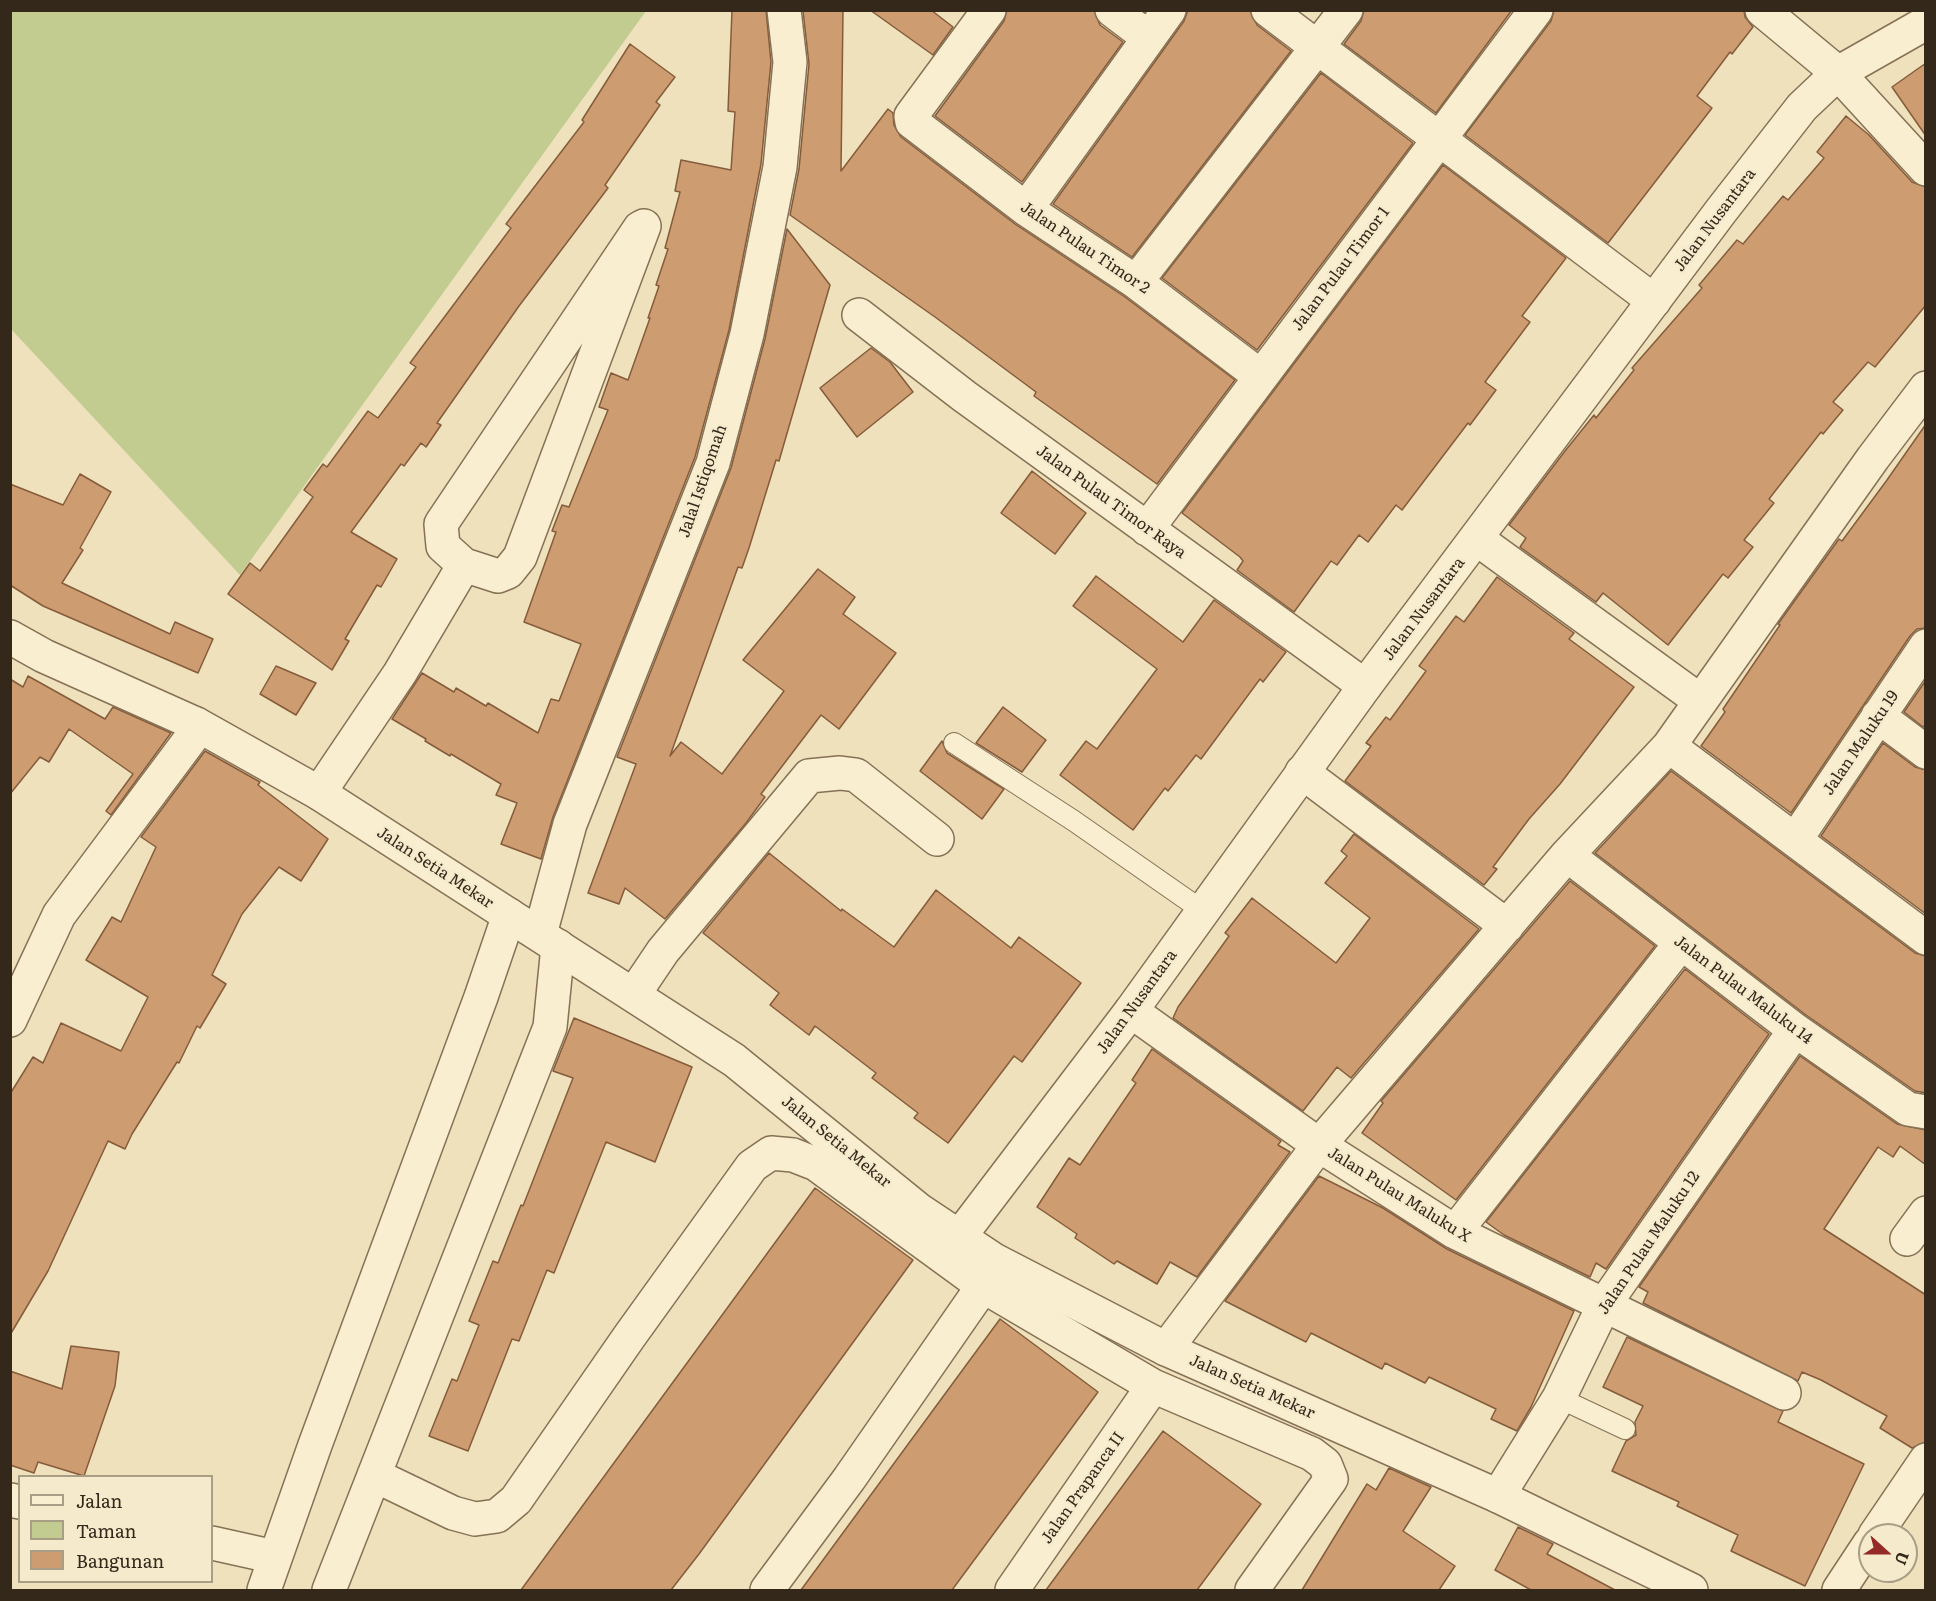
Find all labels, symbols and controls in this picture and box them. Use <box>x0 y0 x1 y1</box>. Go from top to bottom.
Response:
street label: Jalan Nusantara <box>1670 165 1760 275</box>
street label: Jalan Pulau Timor 2 <box>1017 198 1153 298</box>
street label: Jalan Pulau Timor 1 <box>1288 203 1394 335</box>
street label: Jalal Istiqomah <box>675 422 731 540</box>
street label: Jalan Pulau Timor Raya <box>1032 441 1190 563</box>
street label: Jalan Nusantara <box>1379 554 1469 664</box>
street label: Jalan Maluku 19 <box>1819 687 1903 799</box>
street label: Jalan Setia Mekar <box>373 823 497 913</box>
street label: Jalan Pulau Maluku 14 <box>1670 932 1816 1048</box>
street label: Jalan Nusantara <box>1093 946 1181 1058</box>
street label: Jalan Setia Mekar <box>777 1092 895 1192</box>
street label: Jalan Pulau Maluku X <box>1324 1143 1474 1247</box>
street label: Jalan Pulau Maluku 12 <box>1594 1168 1704 1318</box>
street label: Jalan Setia Mekar <box>1186 1351 1318 1423</box>
street label: Jalan Prapanca II <box>1037 1428 1129 1548</box>
legend <box>18 1475 213 1583</box>
text: Jalan <box>76 1487 122 1514</box>
text: Taman <box>76 1517 136 1544</box>
north arrow <box>1858 1523 1918 1583</box>
text: Bangunan <box>76 1547 164 1574</box>
text: U <box>1889 1549 1916 1569</box>

